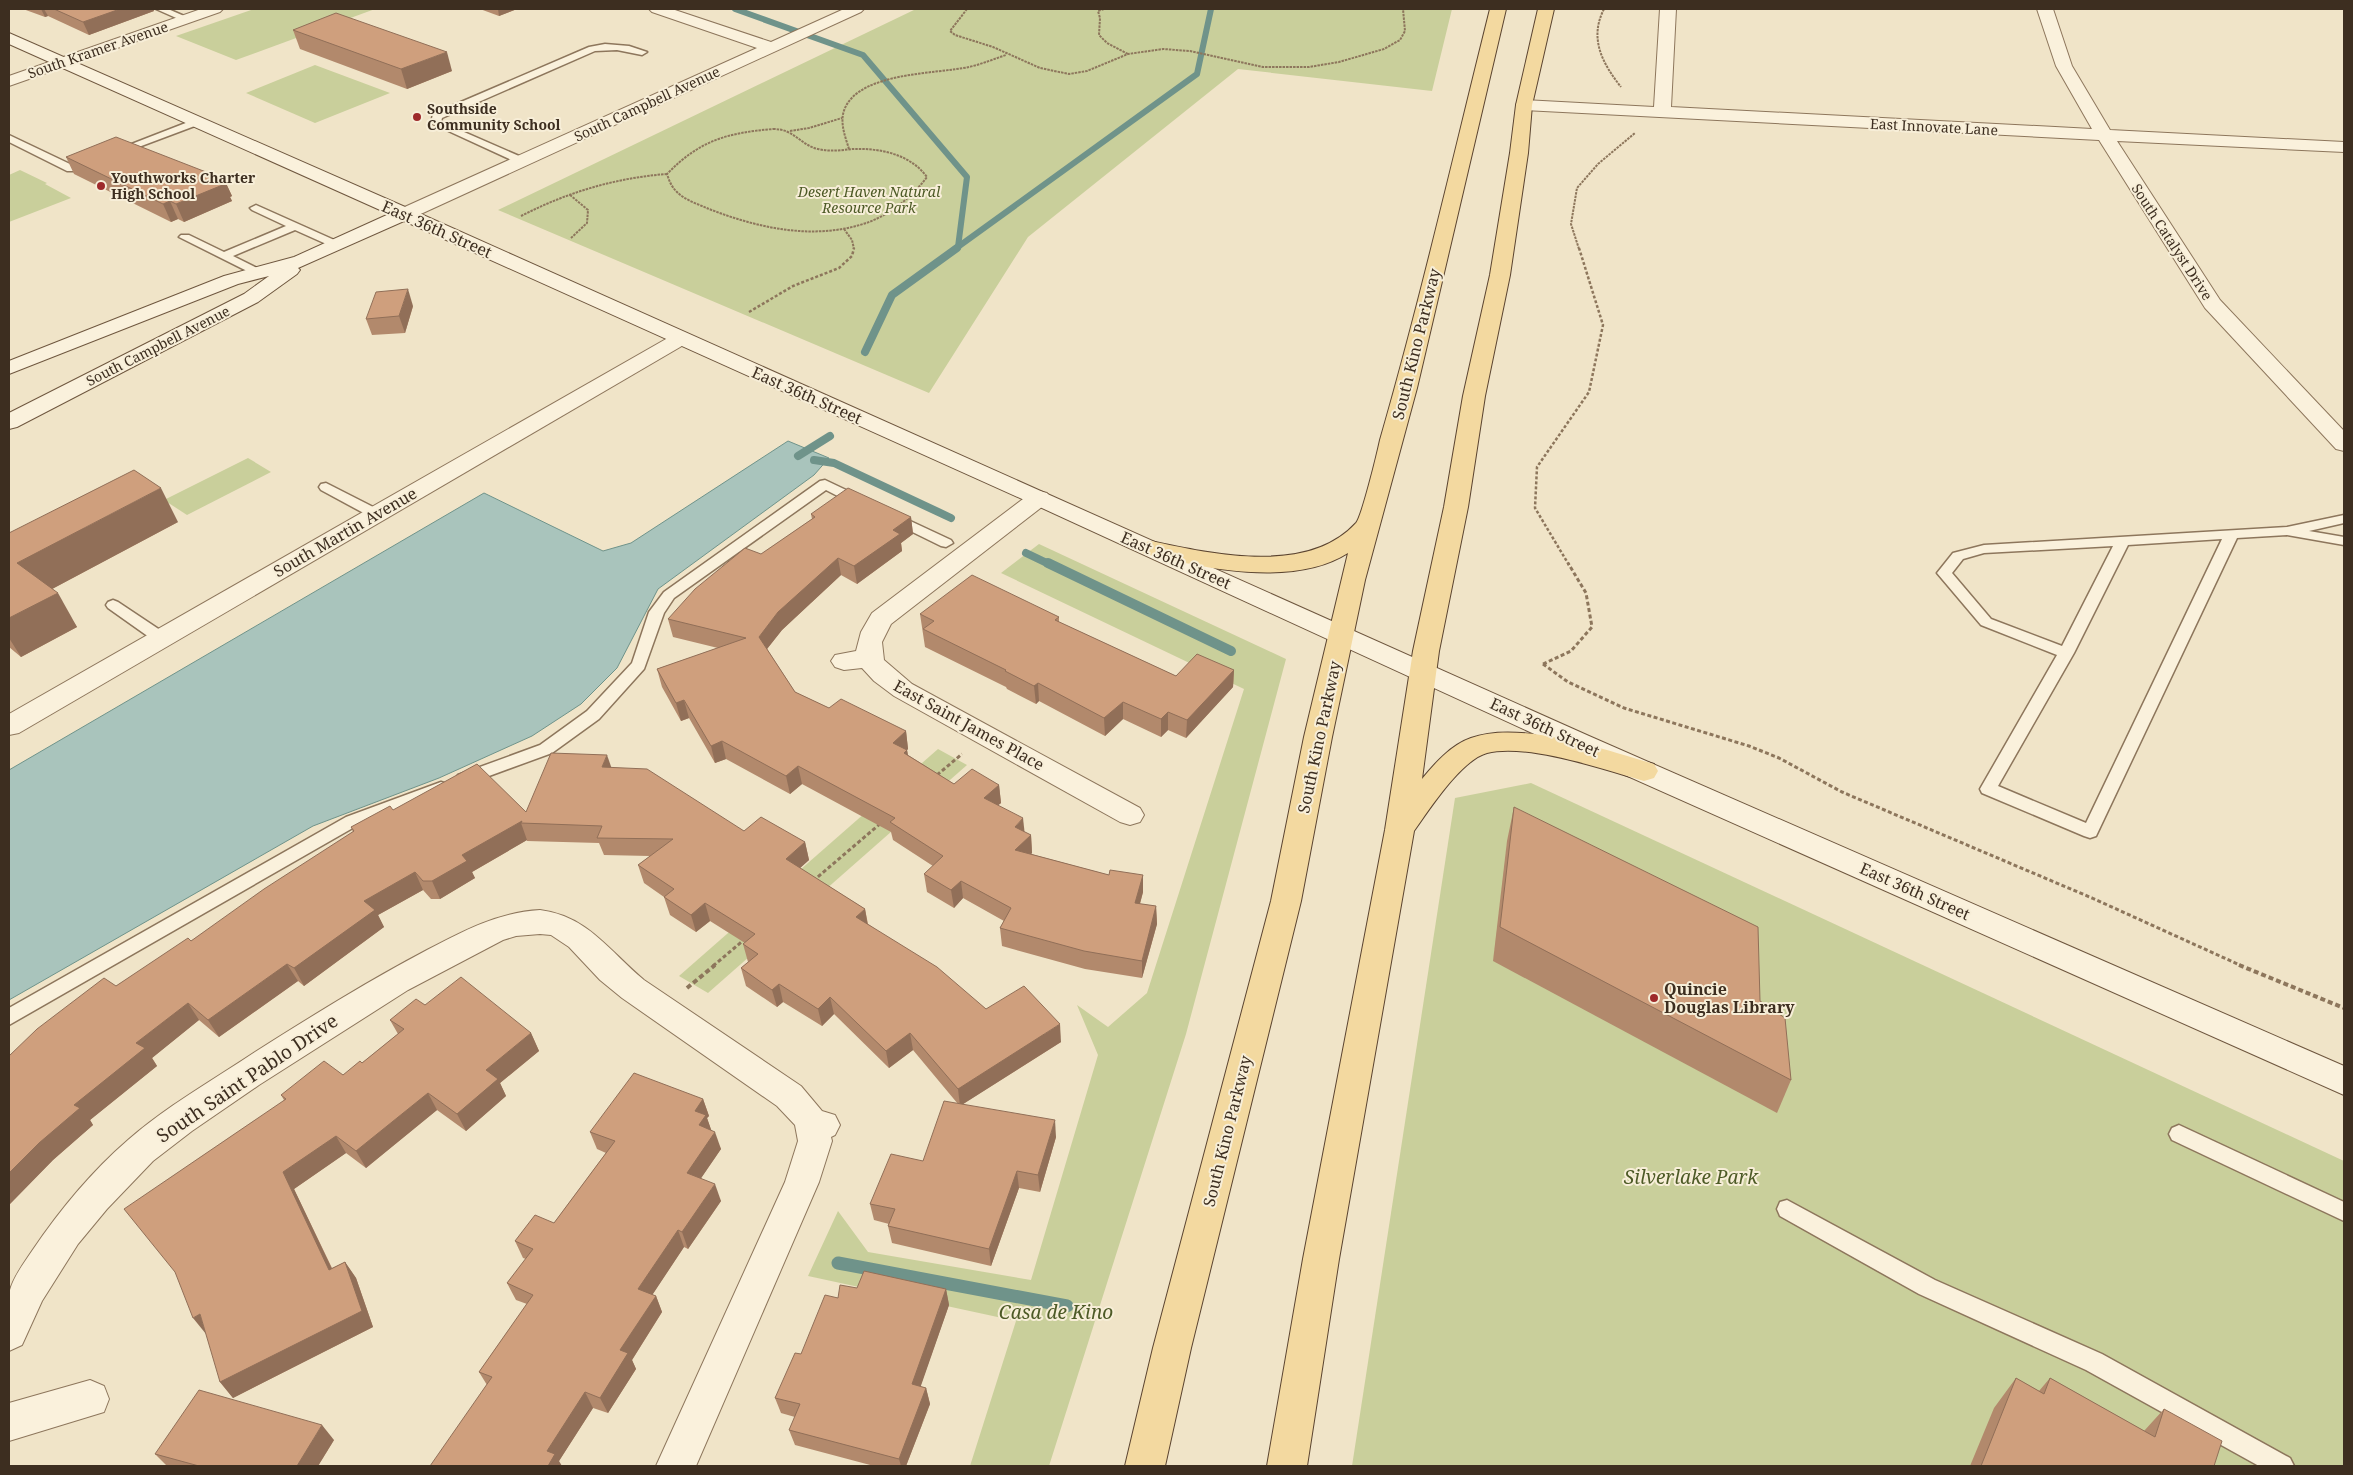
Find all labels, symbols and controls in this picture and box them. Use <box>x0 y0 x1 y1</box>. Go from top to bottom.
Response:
street label: South Kramer Avenue <box>25 17 170 82</box>
street label: South Campbell Avenue <box>571 61 723 146</box>
place label: Southside Community School <box>427 99 561 134</box>
marker: Southside Community School <box>411 111 423 123</box>
street label: East Innovate Lane <box>1870 114 1998 139</box>
place label: Youthworks Charter High School <box>111 168 256 203</box>
marker: Youthworks Charter High School <box>95 180 107 192</box>
street label: South Catalyst Drive <box>2128 180 2217 304</box>
park label: Desert Haven Natural Resource Park <box>797 182 941 217</box>
street label: East 36th Street <box>378 195 496 263</box>
street label: South Kino Parkway <box>1387 265 1446 422</box>
street label: South Campbell Avenue <box>83 301 233 390</box>
street label: East 36th Street <box>748 361 866 429</box>
street label: South Martin Avenue <box>269 482 421 582</box>
street label: East 36th Street <box>1117 526 1235 594</box>
street label: South Kino Parkway <box>1292 658 1346 815</box>
street label: East Saint James Place <box>890 674 1048 776</box>
street label: East 36th Street <box>1487 692 1604 762</box>
street label: East 36th Street <box>1856 857 1974 925</box>
place label: Quincie Douglas Library <box>1664 978 1795 1018</box>
marker: Quincie Douglas Library <box>1648 992 1660 1004</box>
street label: South Saint Pablo Drive <box>151 1007 343 1149</box>
street label: South Kino Parkway <box>1198 1052 1257 1209</box>
park label: Silverlake Park <box>1624 1164 1759 1190</box>
park label: Casa de Kino <box>999 1299 1113 1325</box>

